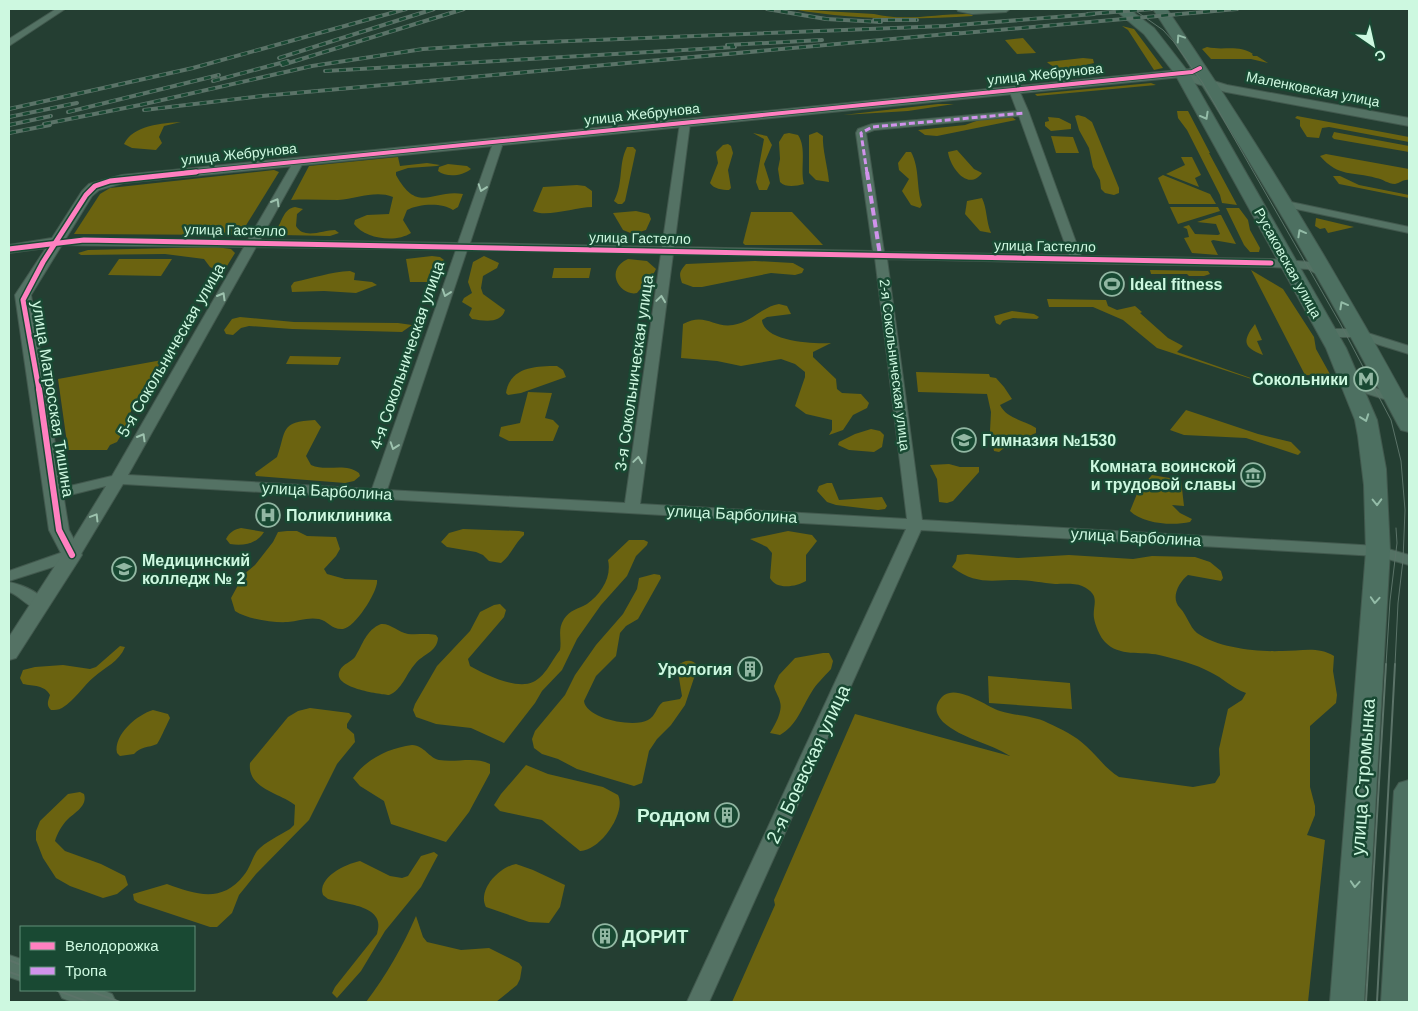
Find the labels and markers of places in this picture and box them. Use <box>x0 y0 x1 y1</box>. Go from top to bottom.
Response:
sports icon: Ideal fitness <box>1099 271 1125 297</box>
place label: Ideal fitness <box>1130 276 1223 293</box>
metro station icon: Сокольники <box>1353 366 1379 392</box>
place label: Сокольники <box>1252 371 1348 388</box>
school or university icon: Гимназия №1530 <box>951 427 977 453</box>
place label: Гимназия №1530 <box>982 432 1116 449</box>
place label: Комната воинской и трудовой славы <box>1090 458 1236 493</box>
museum icon: Комната воинской и трудовой славы <box>1240 462 1266 488</box>
hospital icon: Поликлиника <box>255 502 281 528</box>
place label: Поликлиника <box>286 507 392 524</box>
place label: Медицинский колледж № 2 <box>142 552 250 587</box>
school or university icon: Медицинский колледж № 2 <box>111 556 137 582</box>
building icon: Урология <box>737 656 763 682</box>
place label: Урология <box>658 661 732 678</box>
building icon: Роддом <box>714 802 740 828</box>
place label: Роддом <box>637 805 710 826</box>
building icon: ДОРИТ <box>592 923 618 949</box>
place label: ДОРИТ <box>622 926 689 947</box>

